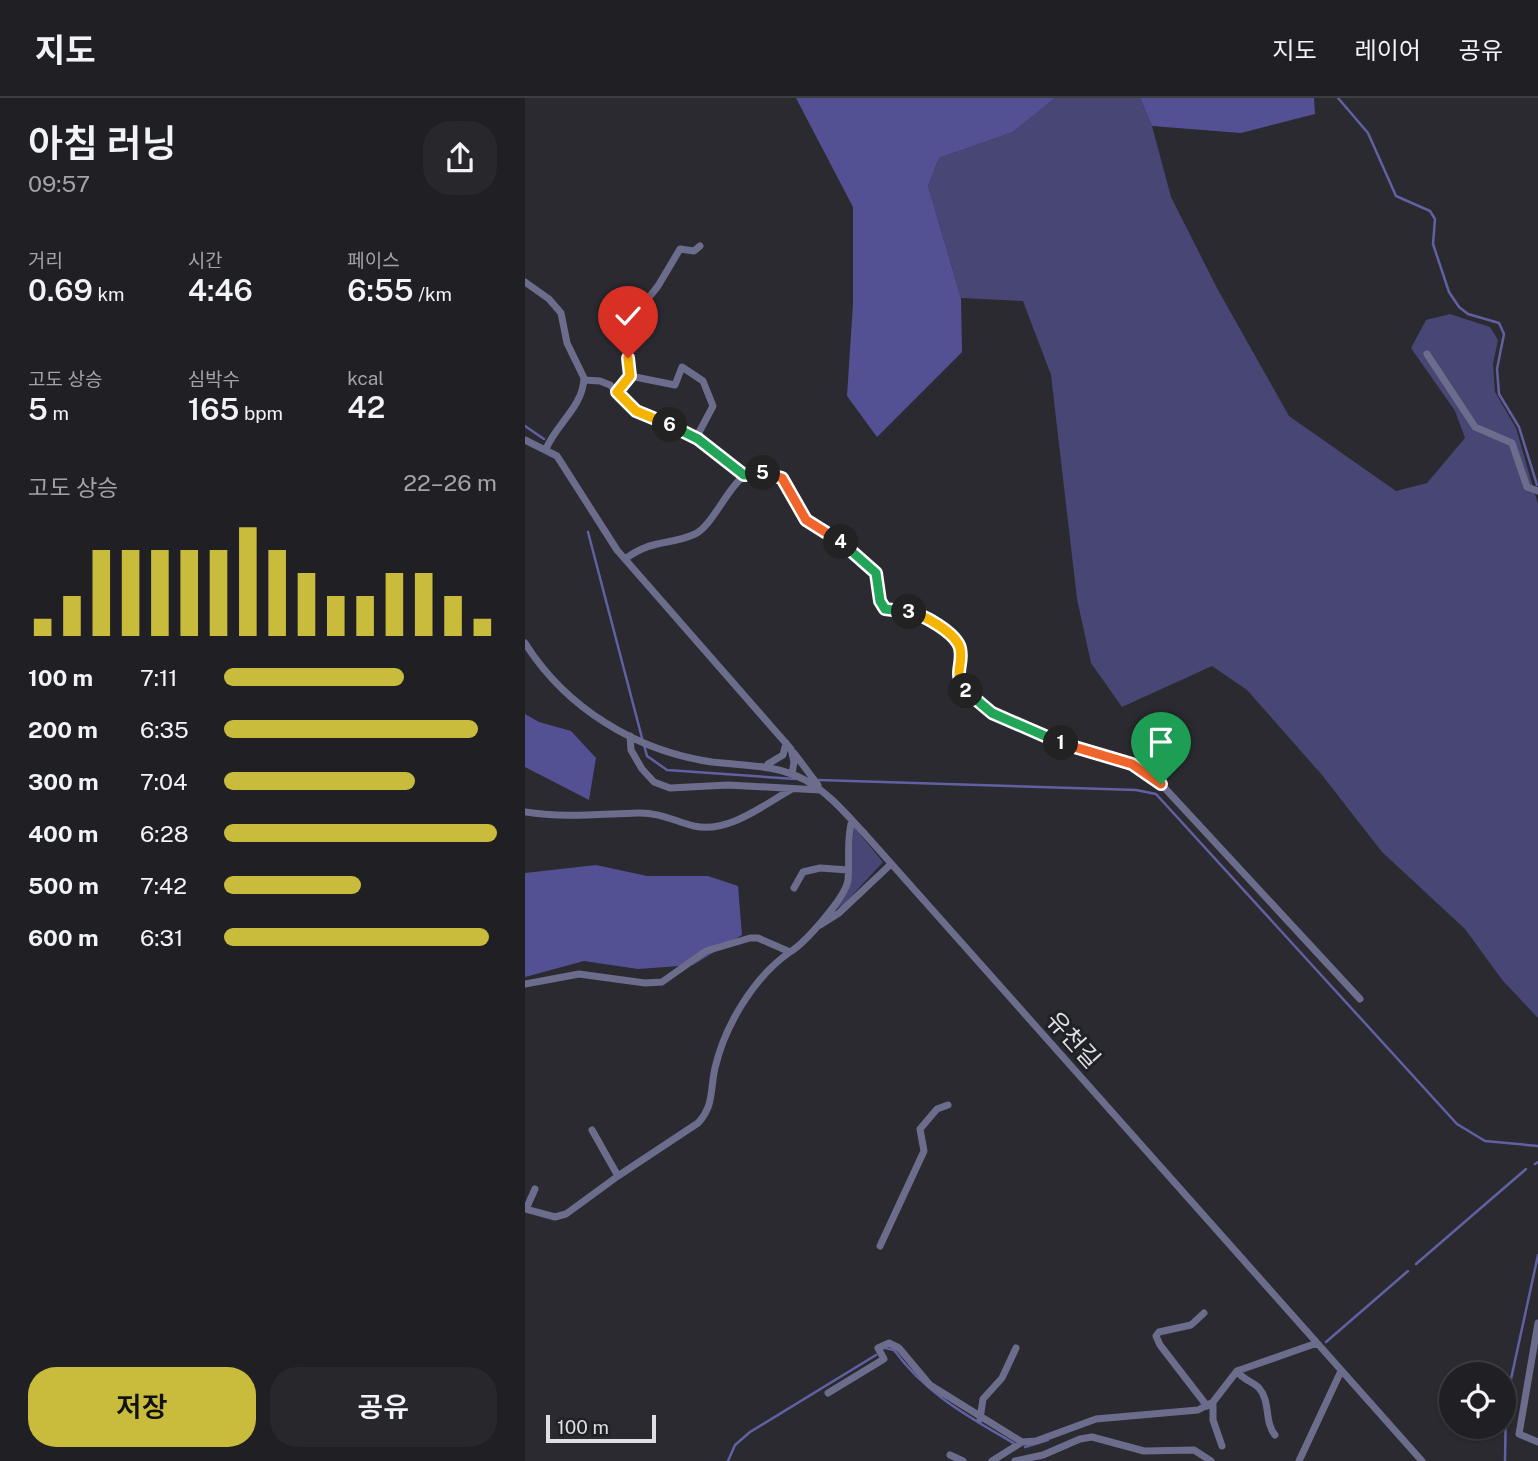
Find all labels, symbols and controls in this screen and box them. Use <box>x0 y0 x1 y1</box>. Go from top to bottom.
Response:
text: 지도 <box>35 31 96 69</box>
text: 지도 <box>1272 36 1317 64</box>
text: 레이어 <box>1355 36 1421 64</box>
text: 공유 <box>1459 36 1503 64</box>
text: 아침 러닝 <box>28 121 177 166</box>
button: share <box>423 121 497 195</box>
text: 09:57 <box>28 170 90 197</box>
text: 거리 <box>28 249 63 271</box>
text: 시간 <box>188 249 223 271</box>
text: 페이스 <box>347 249 400 271</box>
text: 0.69 <box>28 272 93 308</box>
text: 4:46 <box>188 272 253 308</box>
text: 6:55 <box>347 272 414 308</box>
text: km <box>93 283 125 305</box>
text: /km <box>414 283 452 305</box>
pin <box>598 286 658 358</box>
icon: check <box>609 297 647 335</box>
text: kcal <box>347 367 384 389</box>
text: 고도 상승 <box>28 368 103 390</box>
text: 심박수 <box>188 368 240 390</box>
text: 42 <box>347 389 385 425</box>
text: 5 <box>28 391 48 427</box>
text: 165 <box>188 391 239 427</box>
text: m <box>48 402 69 424</box>
text: bpm <box>239 402 283 424</box>
pin: 6 <box>653 408 687 442</box>
text: 6 <box>663 413 676 435</box>
pin: 5 <box>745 456 781 490</box>
text: 5 <box>756 461 769 483</box>
text: 22–26 m <box>403 469 497 496</box>
text: 고도 상승 <box>28 474 118 501</box>
pin: 4 <box>823 524 859 560</box>
text: 4 <box>834 530 847 552</box>
pin: 3 <box>891 594 927 630</box>
text: 3 <box>902 600 915 622</box>
text: 100 m <box>28 664 93 691</box>
text: 7:11 <box>140 664 178 691</box>
pin: 2 <box>949 674 983 708</box>
text: 2 <box>959 679 972 701</box>
pin <box>1131 712 1191 784</box>
text: 200 m <box>28 716 98 743</box>
text: 6:35 <box>140 716 189 743</box>
icon: arrive <box>1142 723 1180 761</box>
pin: 1 <box>1043 726 1079 760</box>
text: 1 <box>1056 731 1065 753</box>
text: 300 m <box>28 768 99 795</box>
text: 7:04 <box>140 768 188 795</box>
text: 400 m <box>28 820 98 847</box>
text: 6:28 <box>140 820 189 847</box>
text: 500 m <box>28 872 99 899</box>
text: 7:42 <box>140 872 187 899</box>
text: 600 m <box>28 924 98 951</box>
text: 6:31 <box>140 924 183 951</box>
street label: 유천길 <box>1041 1005 1106 1073</box>
map controls <box>1439 1362 1516 1439</box>
button: locate <box>1439 1362 1516 1439</box>
button: 저장 <box>28 1367 256 1447</box>
button: 공유 <box>270 1367 497 1447</box>
scale bar <box>546 1412 656 1444</box>
text: 100 m <box>557 1416 609 1438</box>

